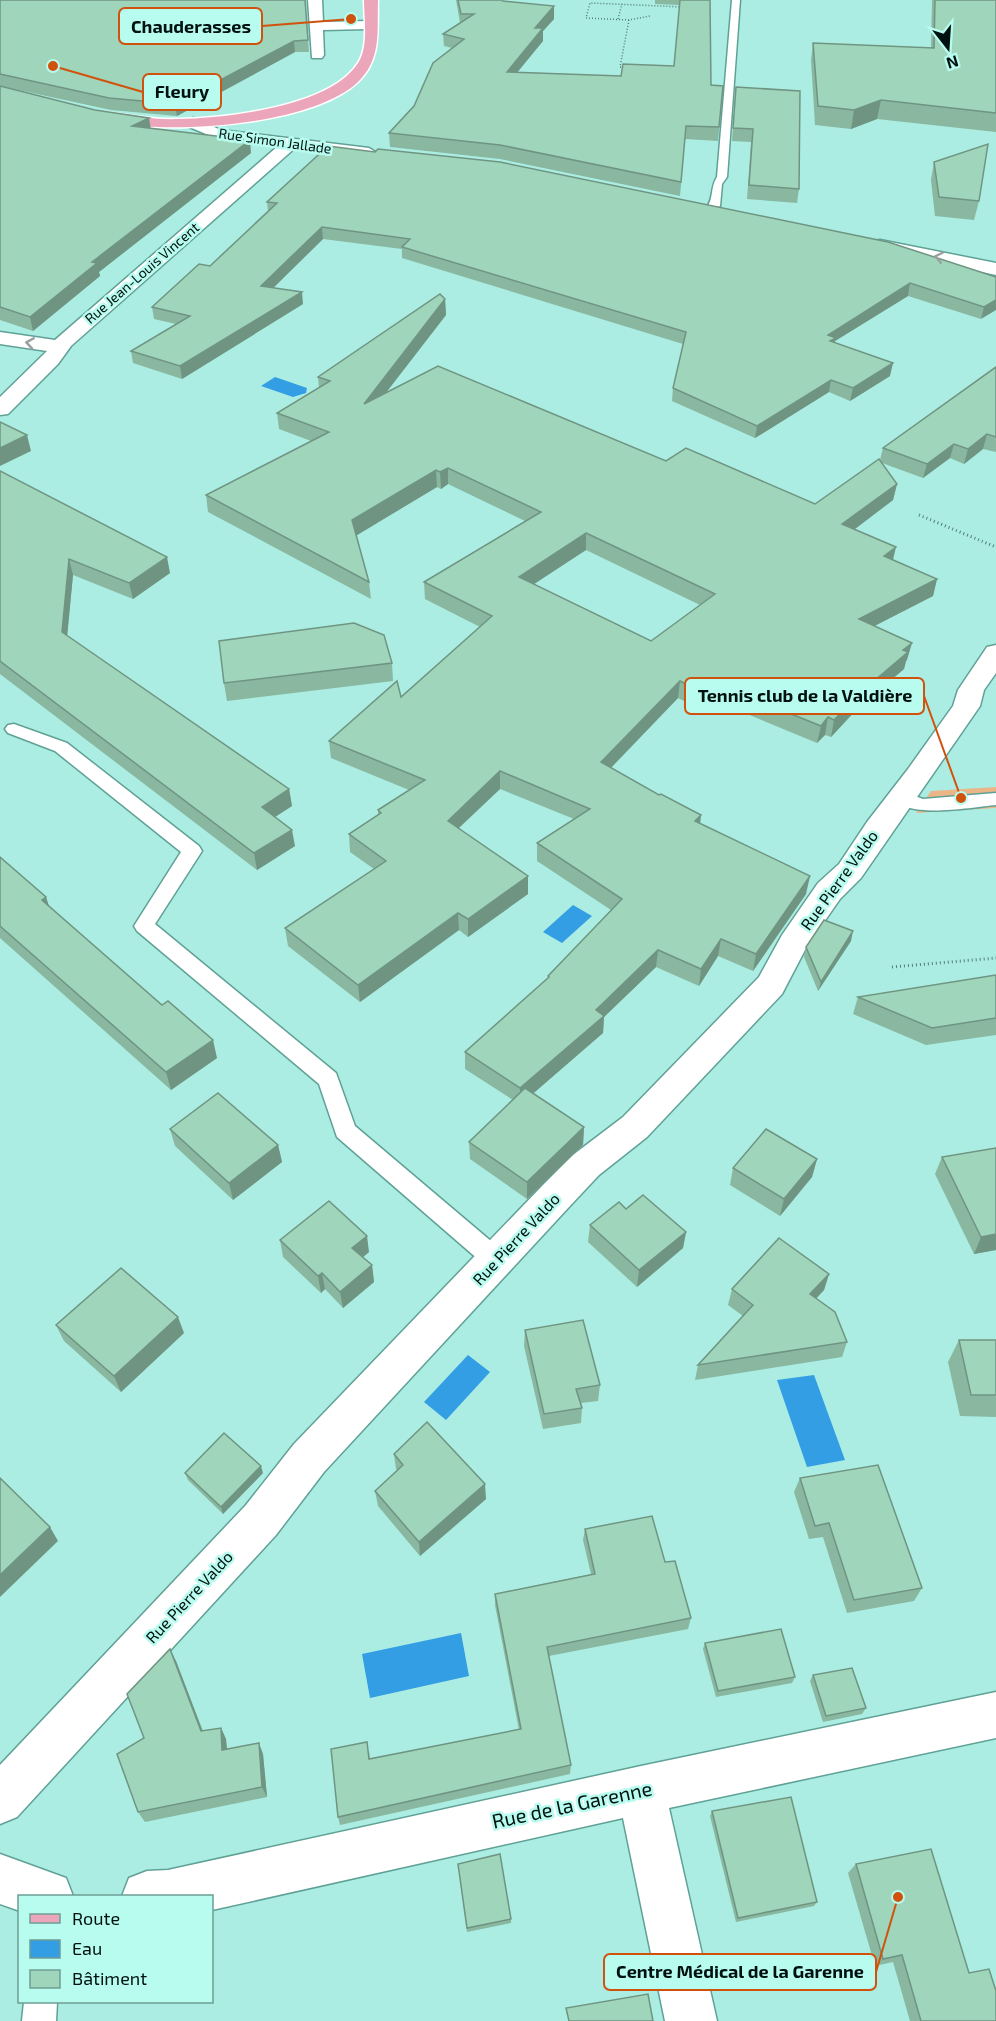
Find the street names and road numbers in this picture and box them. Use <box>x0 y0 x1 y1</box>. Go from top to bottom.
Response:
street label: Rue Simon Jallade <box>218 124 333 157</box>
street label: Rue Jean-Louis Vincent <box>81 218 202 327</box>
street label: Rue Pierre Valdo <box>796 826 881 933</box>
street label: Rue Pierre Valdo <box>468 1189 563 1289</box>
street label: Rue Pierre Valdo <box>141 1547 236 1647</box>
street label: Rue de la Garenne <box>490 1775 654 1833</box>

